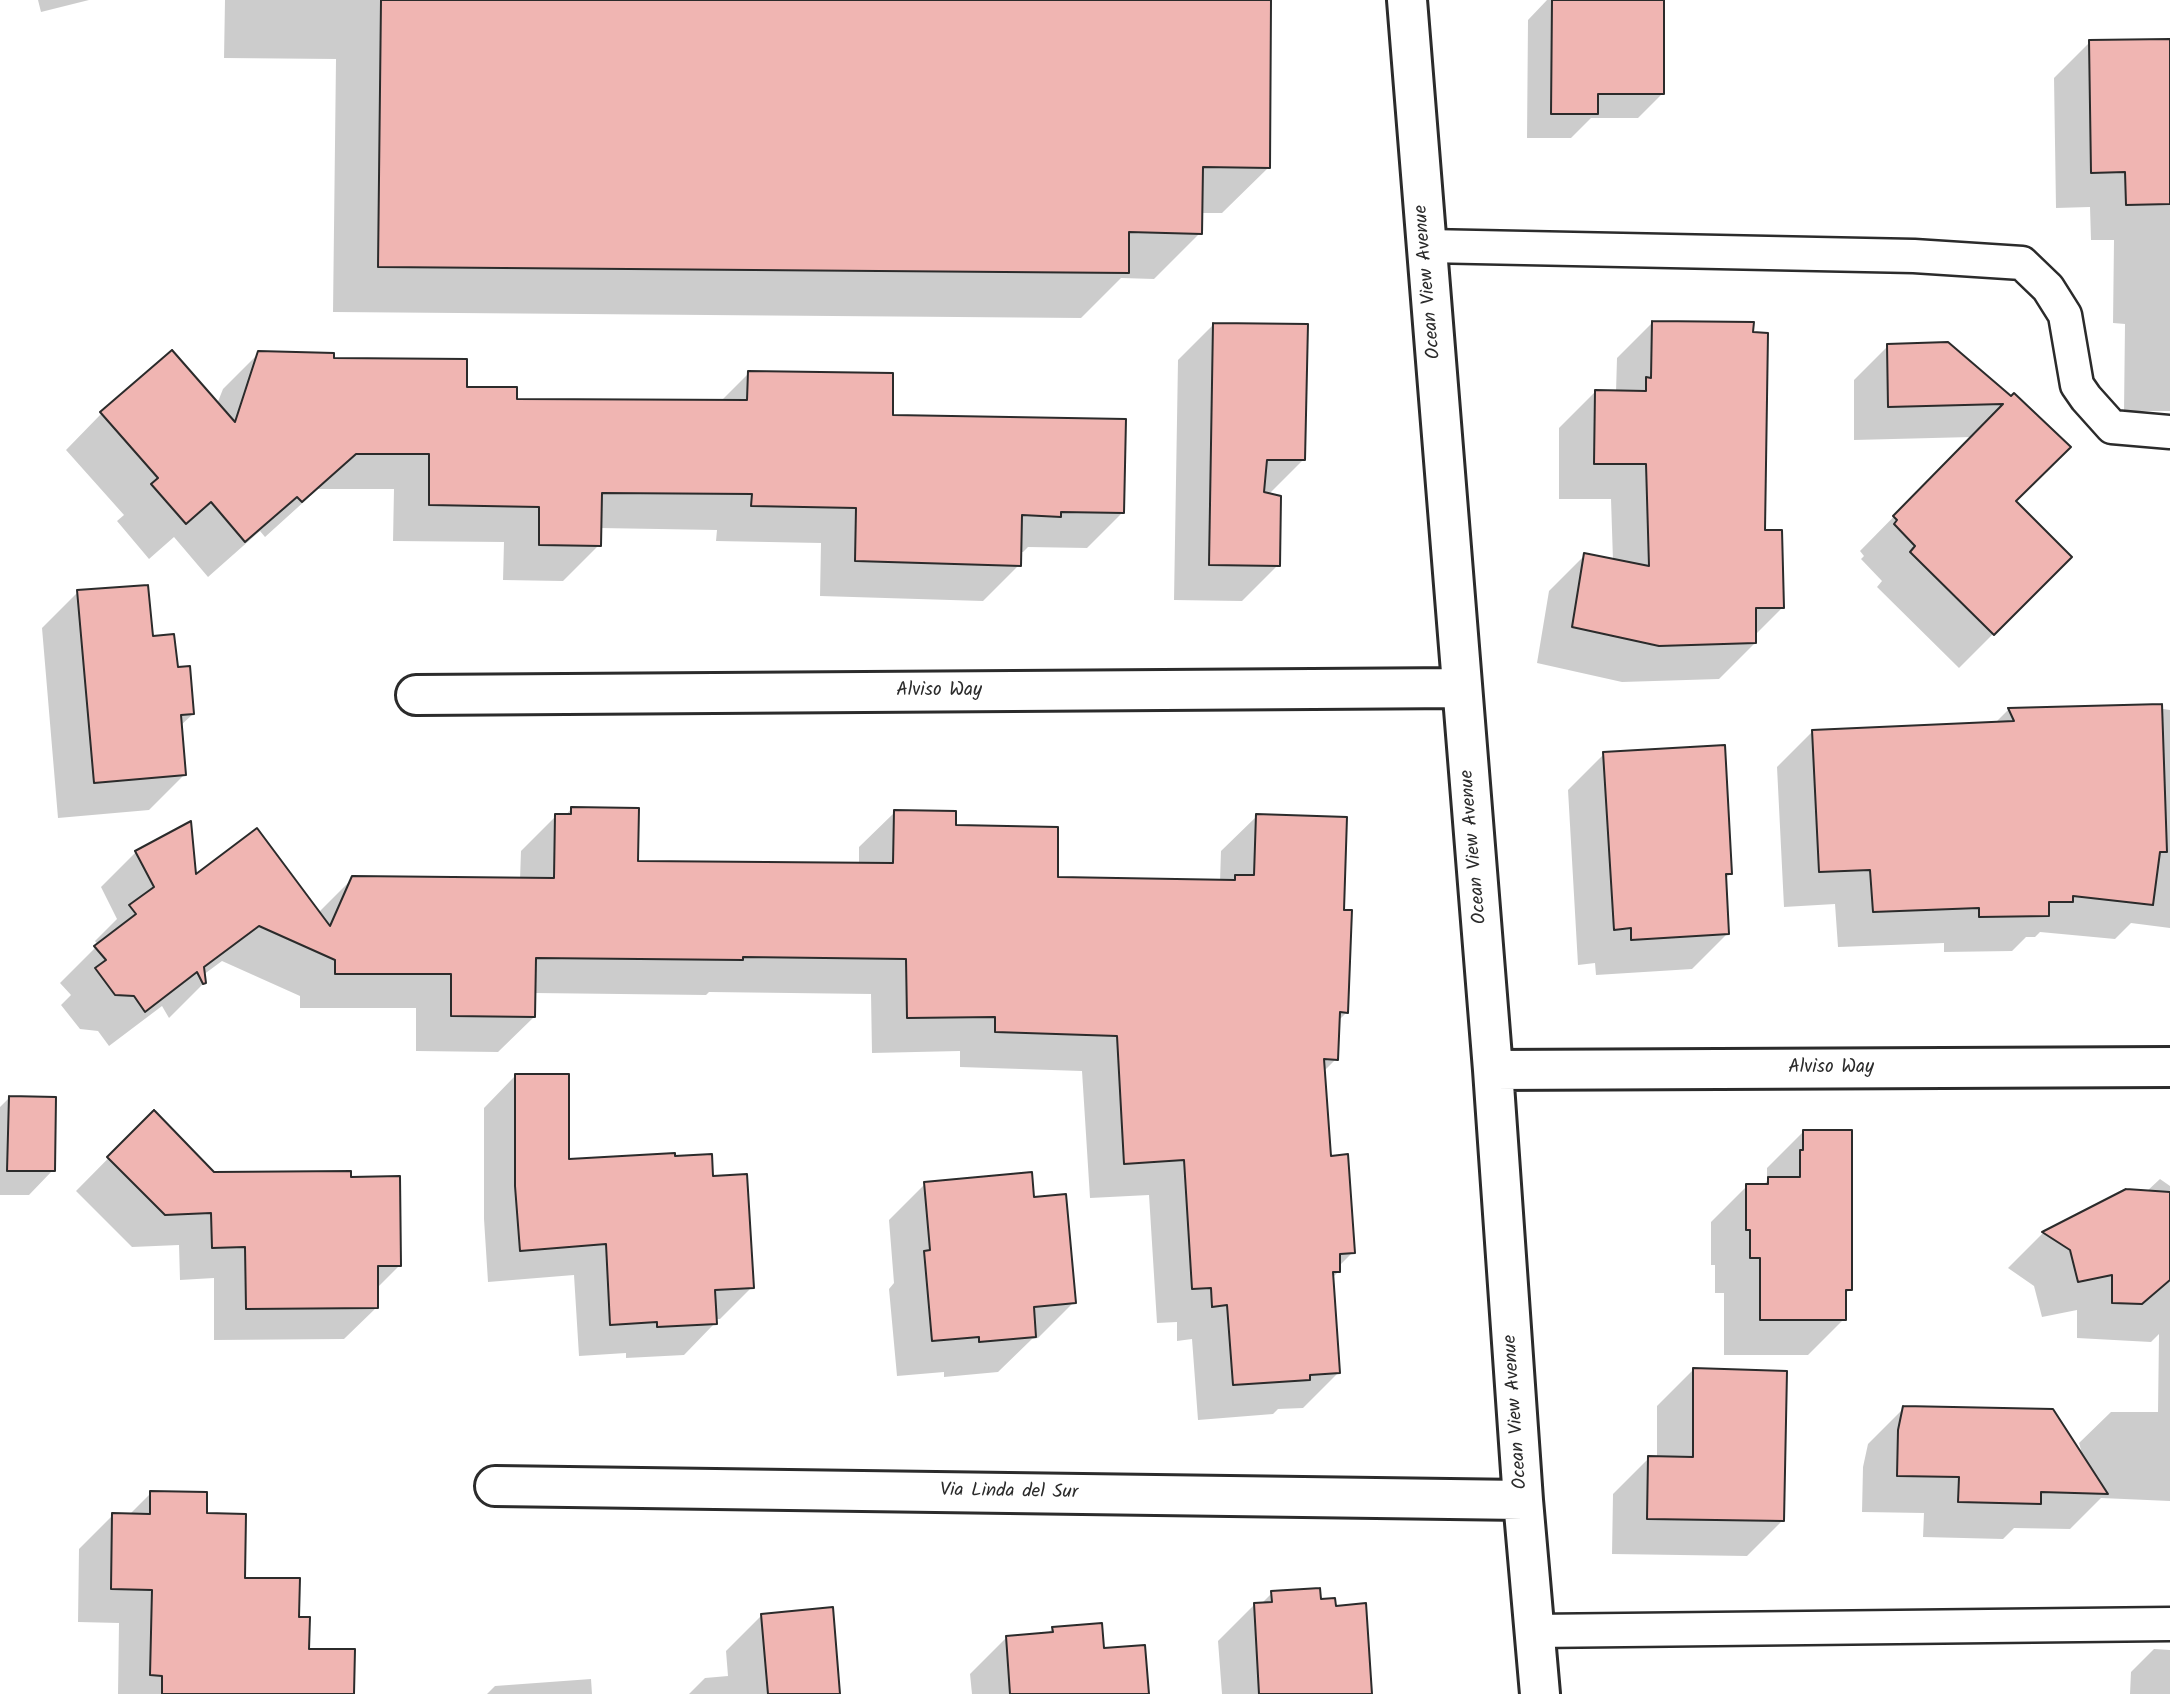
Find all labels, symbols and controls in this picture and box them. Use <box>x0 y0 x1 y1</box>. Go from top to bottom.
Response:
street label: Ocean View Avenue <box>1411 204 1447 360</box>
street label: Alviso Way <box>896 681 982 703</box>
street label: Ocean View Avenue <box>1457 769 1493 925</box>
street label: Alviso Way <box>1788 1058 1874 1080</box>
street label: Ocean View Avenue <box>1500 1334 1534 1490</box>
street label: Via Linda del Sur <box>940 1480 1078 1506</box>

